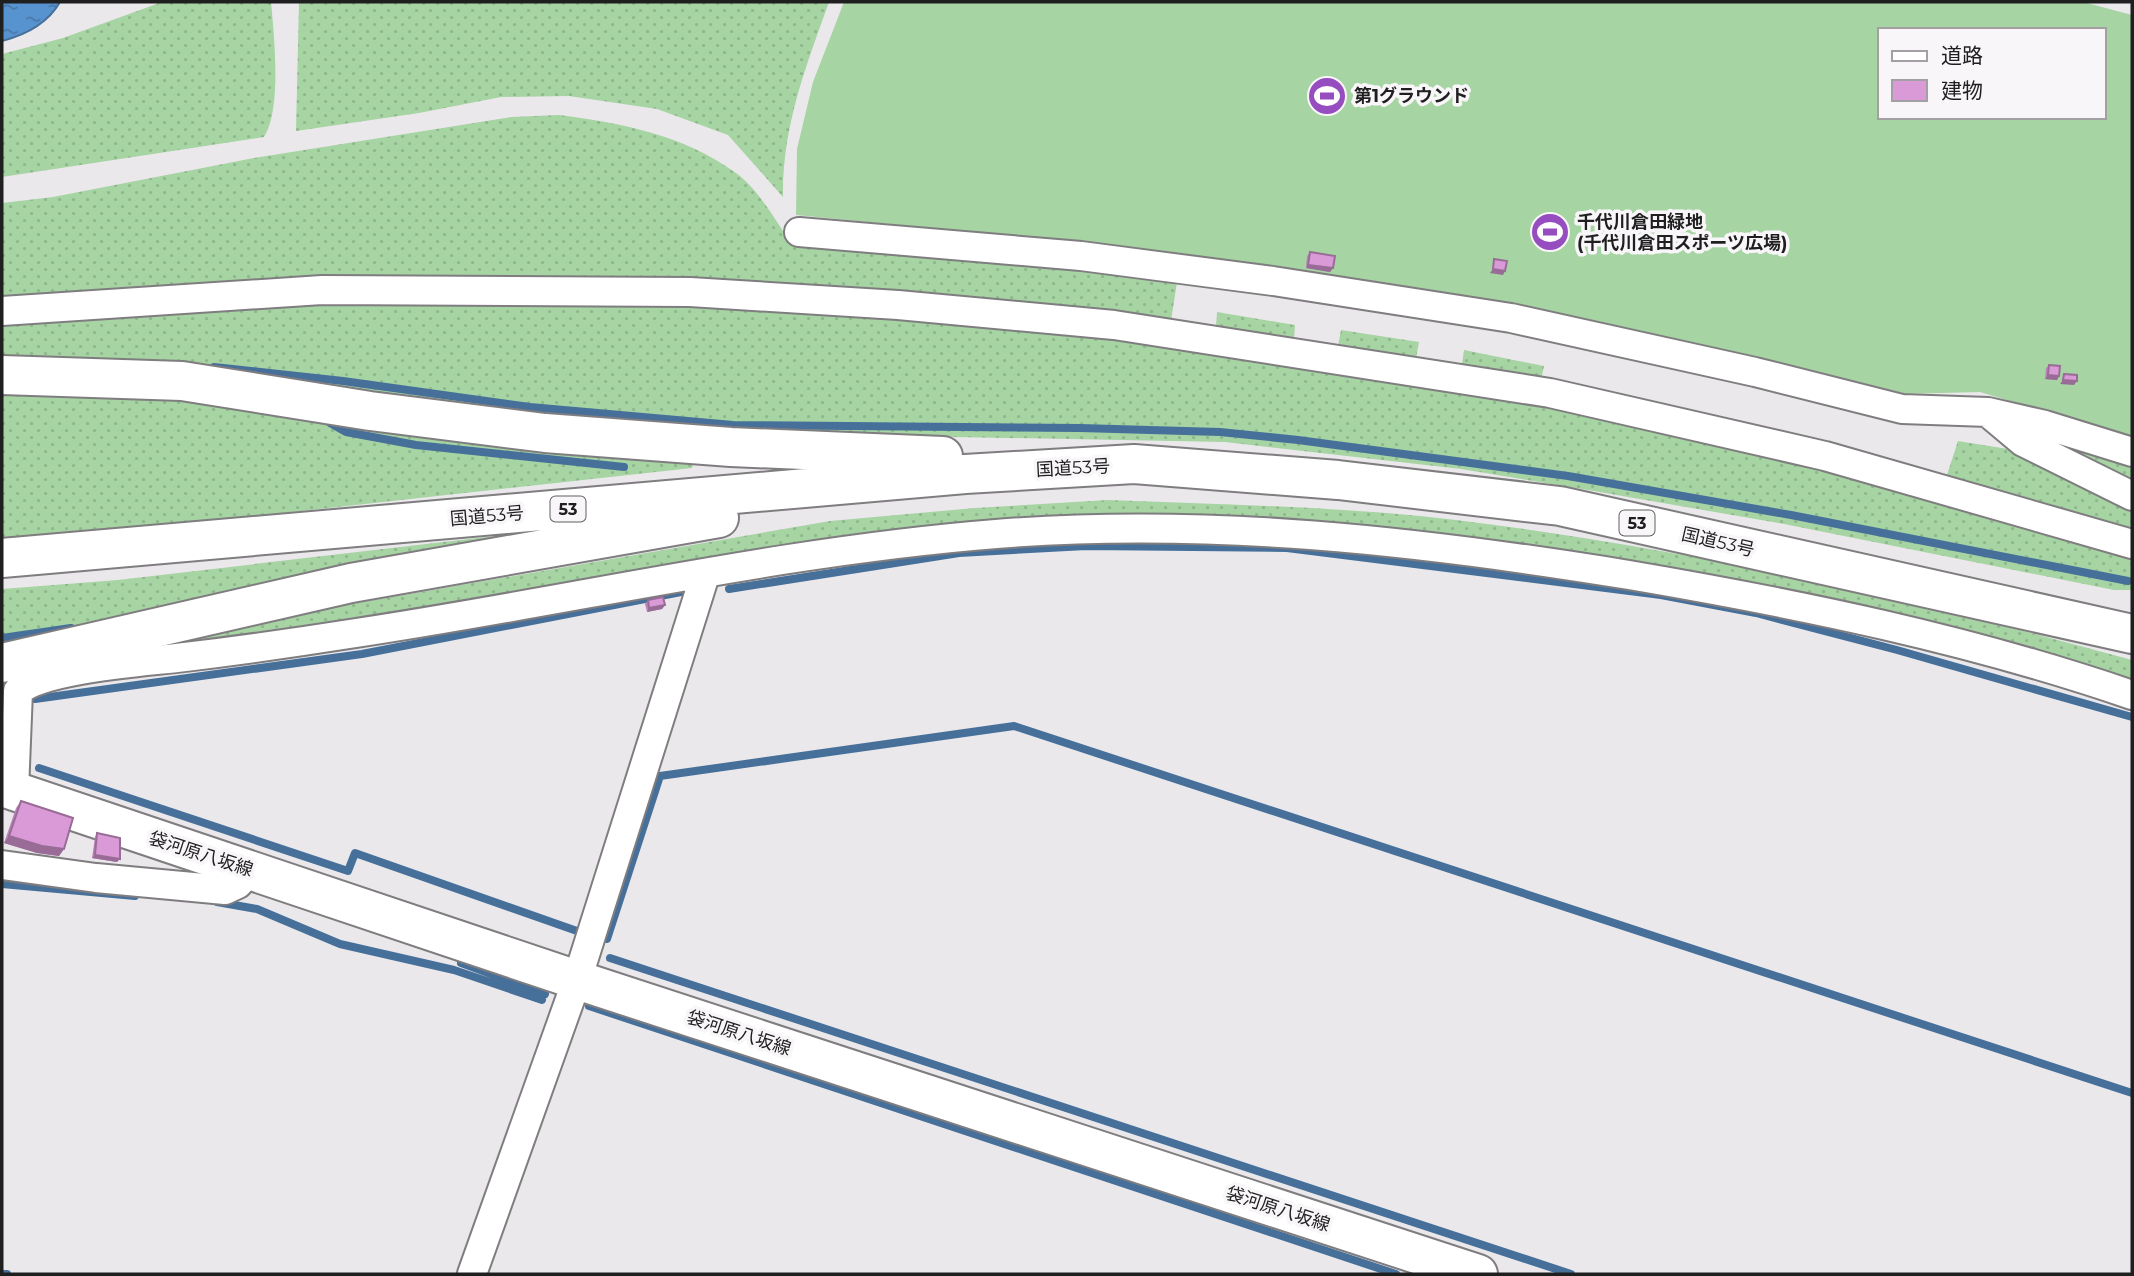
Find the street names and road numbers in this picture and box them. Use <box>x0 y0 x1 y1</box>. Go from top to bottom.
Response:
street label: 国道53号 <box>1035 455 1111 481</box>
road number: 53 <box>550 496 586 522</box>
street label: 国道53号 <box>449 502 525 530</box>
road number: 53 <box>1620 510 1654 536</box>
street label: 国道53号 <box>1679 523 1757 561</box>
street label: 袋河原八坂線 <box>146 827 256 881</box>
street label: 袋河原八坂線 <box>684 1006 794 1060</box>
street label: 袋河原八坂線 <box>1223 1182 1333 1236</box>

